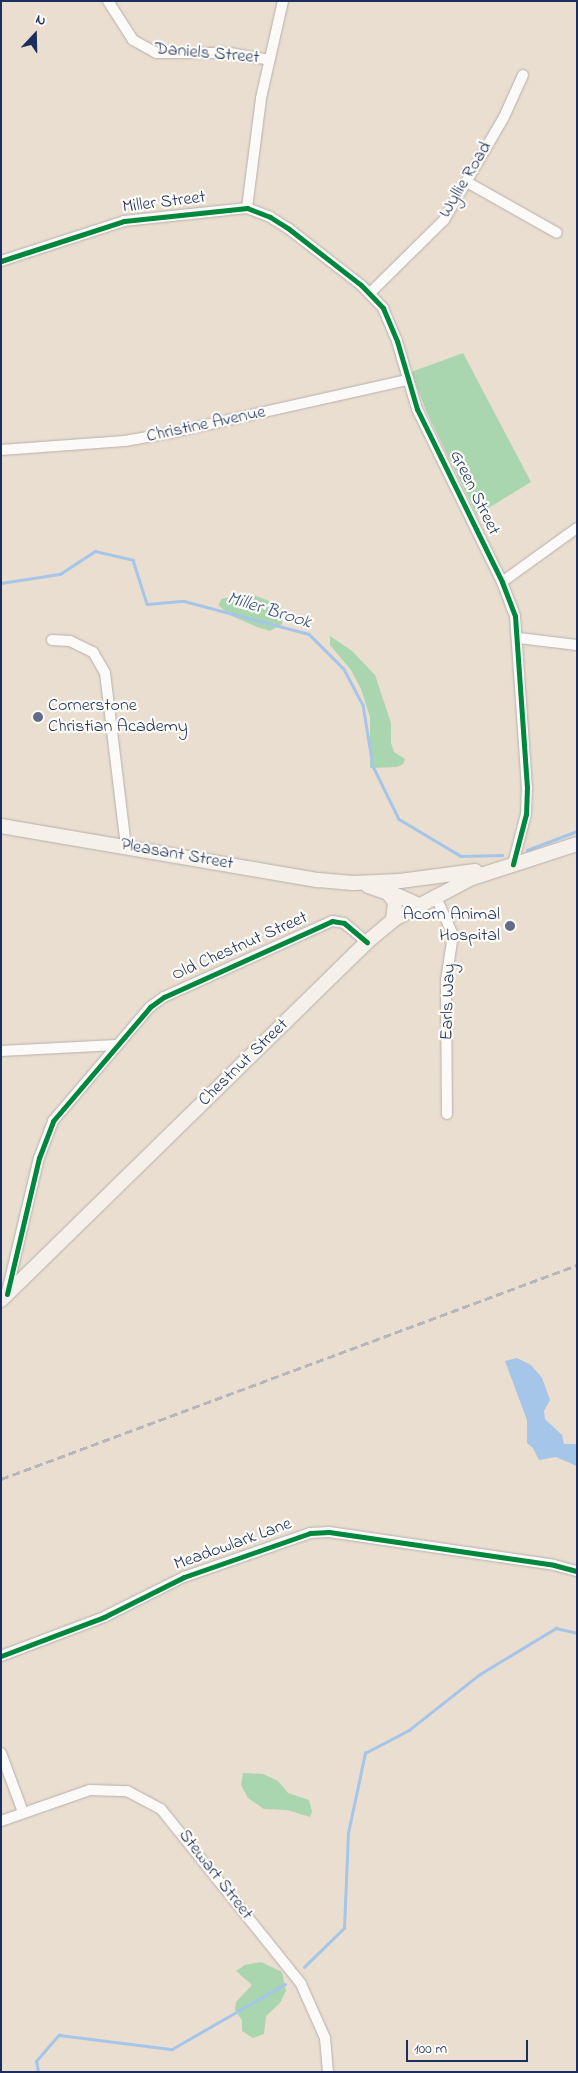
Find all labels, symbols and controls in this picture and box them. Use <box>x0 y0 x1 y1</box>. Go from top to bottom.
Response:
text: N <box>32 9 49 32</box>
north arrow <box>10 10 60 60</box>
street label: Daniels Street <box>154 39 260 69</box>
street label: Wyllie Road <box>435 138 497 222</box>
street label: Miller Street <box>121 187 207 219</box>
street label: Christine Avenue <box>145 402 267 448</box>
street label: Green Street <box>444 447 504 539</box>
water label: Miller Brook <box>224 587 314 635</box>
place label: Cornerstone Christian Academy <box>48 696 188 739</box>
marker: Cornerstone Christian Academy <box>32 711 44 723</box>
street label: Pleasant Street <box>119 834 235 876</box>
place label: Acorn Animal Hospital <box>403 905 500 948</box>
street label: Old Chestnut Street <box>169 907 311 987</box>
marker: Acorn Animal Hospital <box>504 920 516 932</box>
street label: Earls Way <box>437 963 461 1041</box>
street label: Chestnut Street <box>195 1015 293 1111</box>
street label: Meadowlark Lane <box>171 1514 295 1576</box>
street label: Stewart Street <box>173 1826 257 1924</box>
scale bar <box>408 2030 530 2062</box>
text: 100 m <box>414 2038 447 2060</box>

